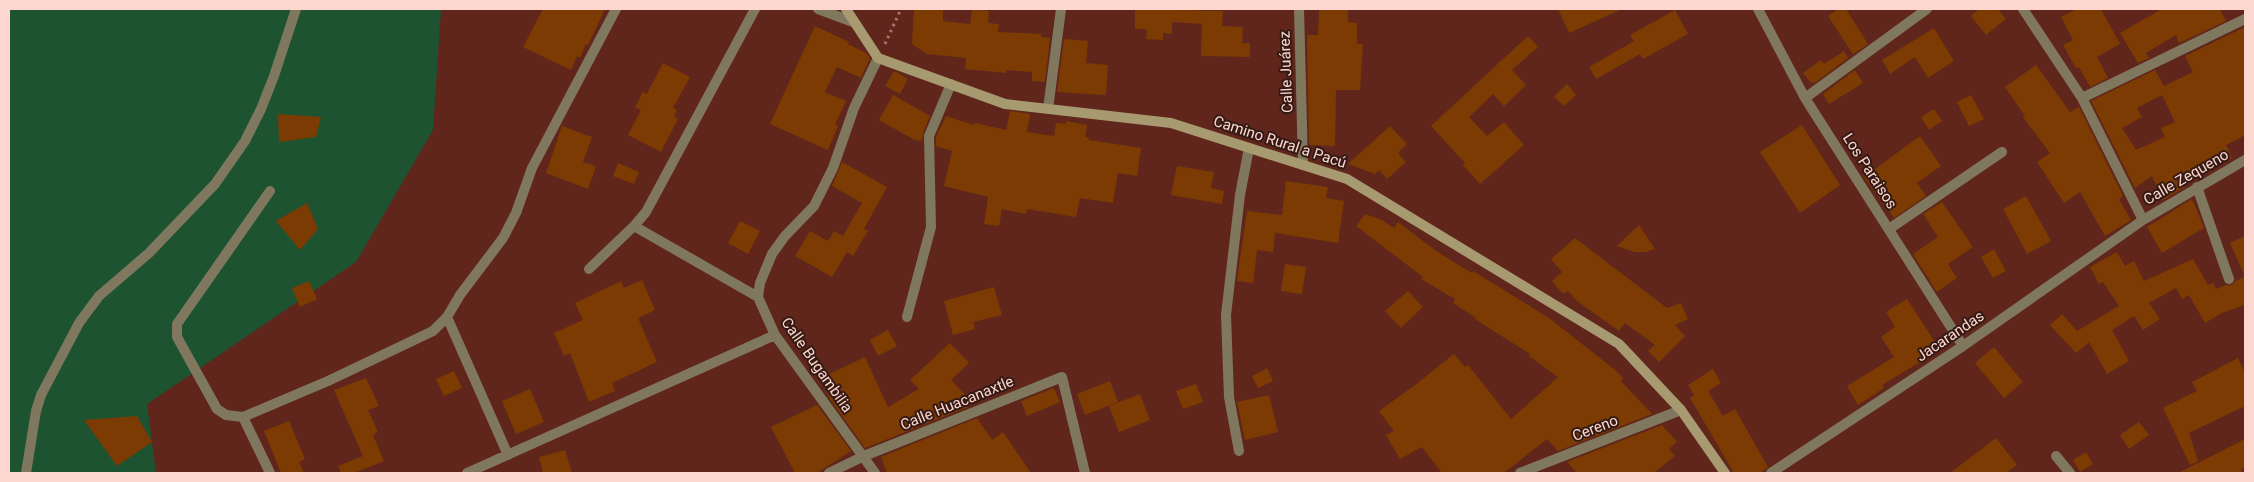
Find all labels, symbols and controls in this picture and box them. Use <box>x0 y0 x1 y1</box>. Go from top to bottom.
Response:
street label: Calle Juárez <box>1276 31 1296 113</box>
street label: Camino Rural a Pacú <box>1211 112 1349 172</box>
street label: Los Paraisos <box>1839 130 1901 212</box>
street label: Calle Zequeno <box>2140 145 2232 209</box>
street label: Jacarandas <box>1913 307 1987 365</box>
street label: Calle Bugambilia <box>778 314 856 416</box>
street label: Calle Huacanaxtle <box>898 372 1016 434</box>
street label: Cereno <box>1570 411 1620 445</box>

